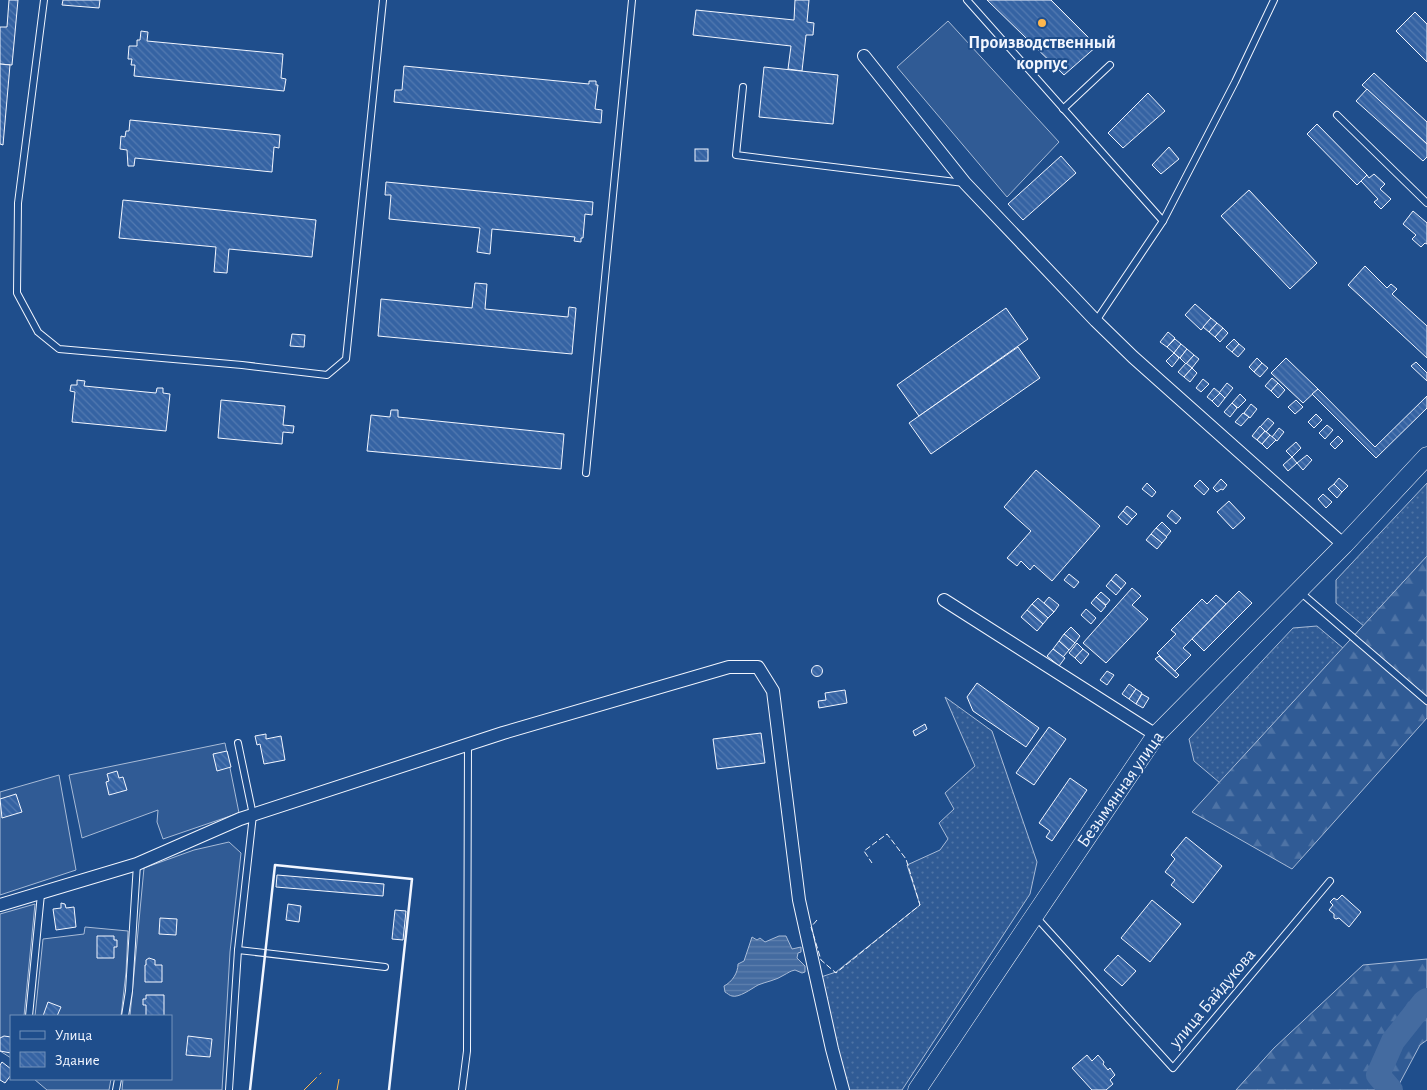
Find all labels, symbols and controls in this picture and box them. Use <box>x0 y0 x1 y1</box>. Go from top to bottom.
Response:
marker: Производственный корпус <box>1036 17 1048 29</box>
place label: Производственный корпус <box>968 34 1116 73</box>
street label: Безымянная улица <box>1074 728 1167 851</box>
street label: улица Байдукова <box>1166 946 1259 1052</box>
legend <box>10 1015 172 1080</box>
text: Улица <box>55 1028 92 1043</box>
text: Здание <box>55 1053 100 1068</box>

